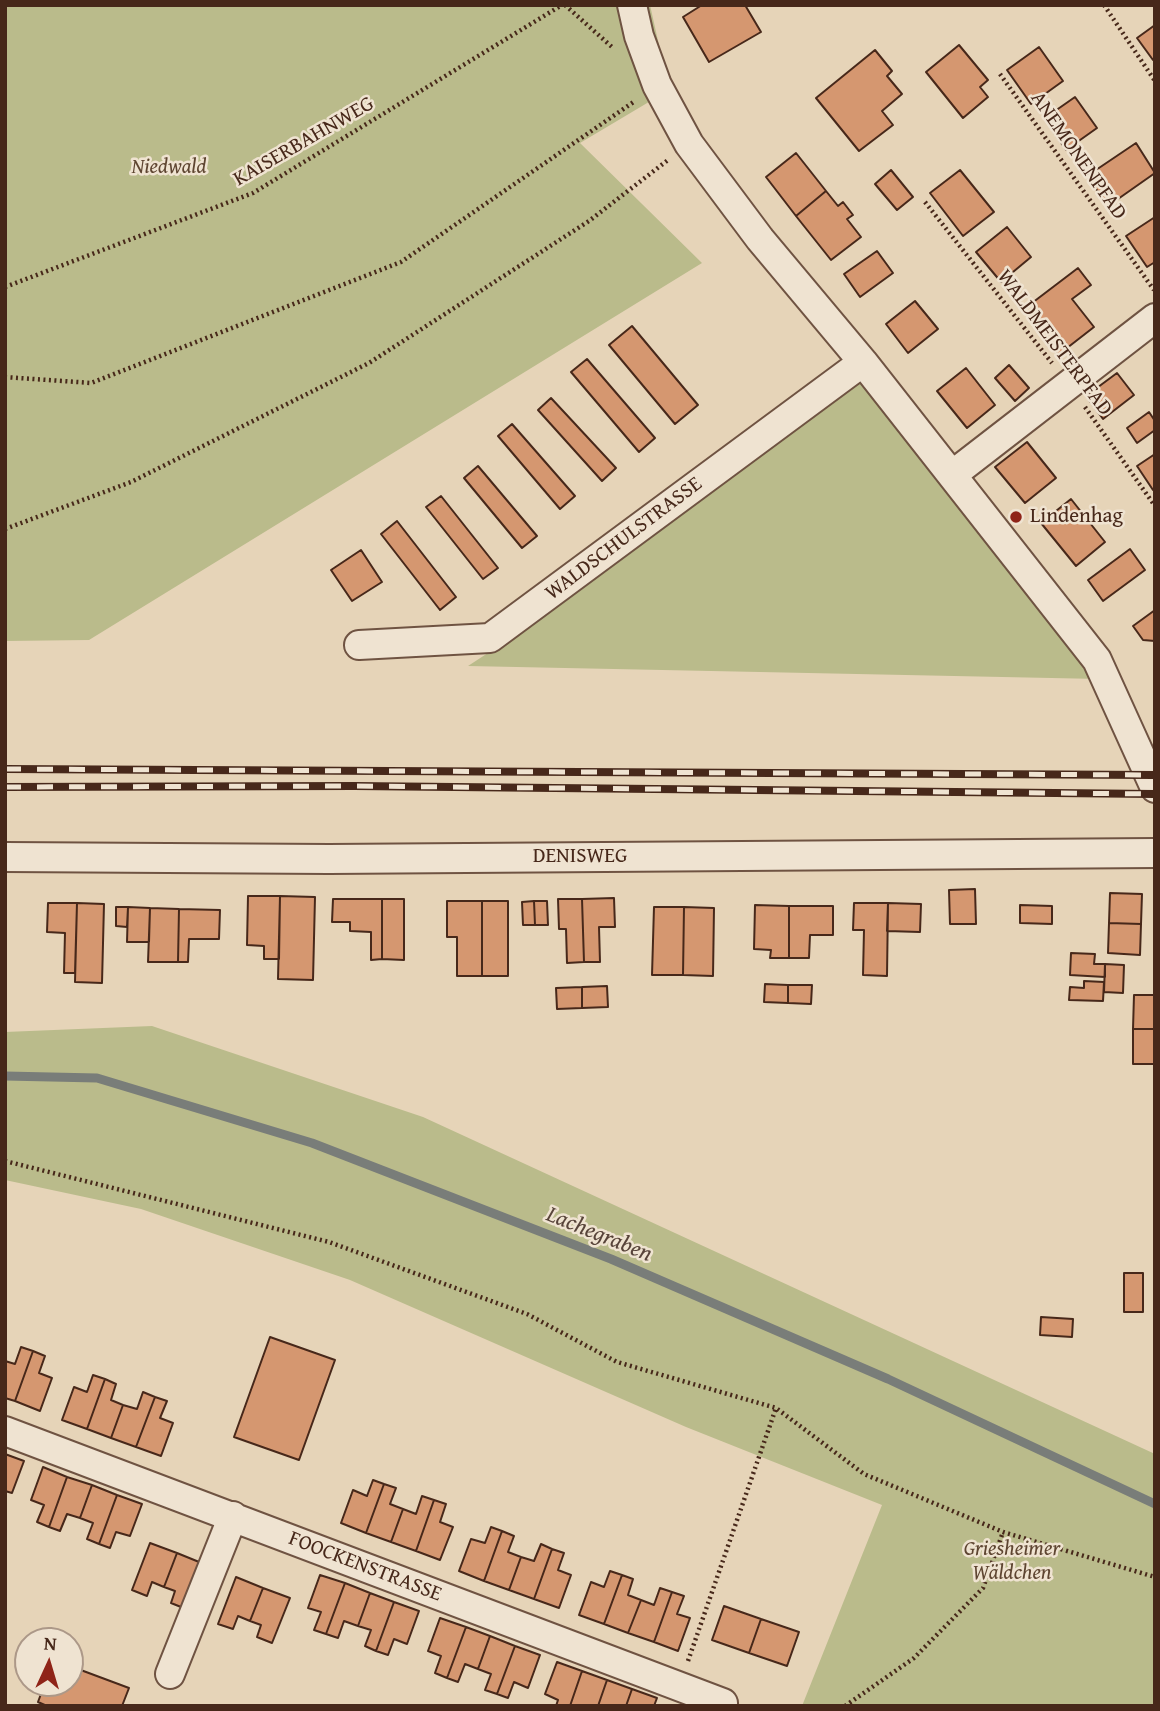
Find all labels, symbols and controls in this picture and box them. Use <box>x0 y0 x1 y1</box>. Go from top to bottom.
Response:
street label: ANEMONENPFAD <box>1024 87 1132 225</box>
street label: KAISERBAHNWEG <box>229 92 379 192</box>
park label: Niedwald <box>131 155 207 181</box>
street label: WALDMEISTERPFAD <box>991 265 1117 421</box>
street label: WALDSCHULSTRASSE <box>541 472 707 606</box>
place label: Lindenhag <box>1030 504 1123 530</box>
marker: Lindenhag <box>1008 509 1024 525</box>
street label: DENISWEG <box>533 844 627 870</box>
water label: Lachegraben <box>542 1201 656 1269</box>
street label: FOOCKENSTRASSE <box>285 1526 445 1608</box>
park label: Griesheimer Wäldchen <box>964 1537 1060 1587</box>
north arrow <box>14 1627 84 1697</box>
text: N <box>43 1629 58 1657</box>

